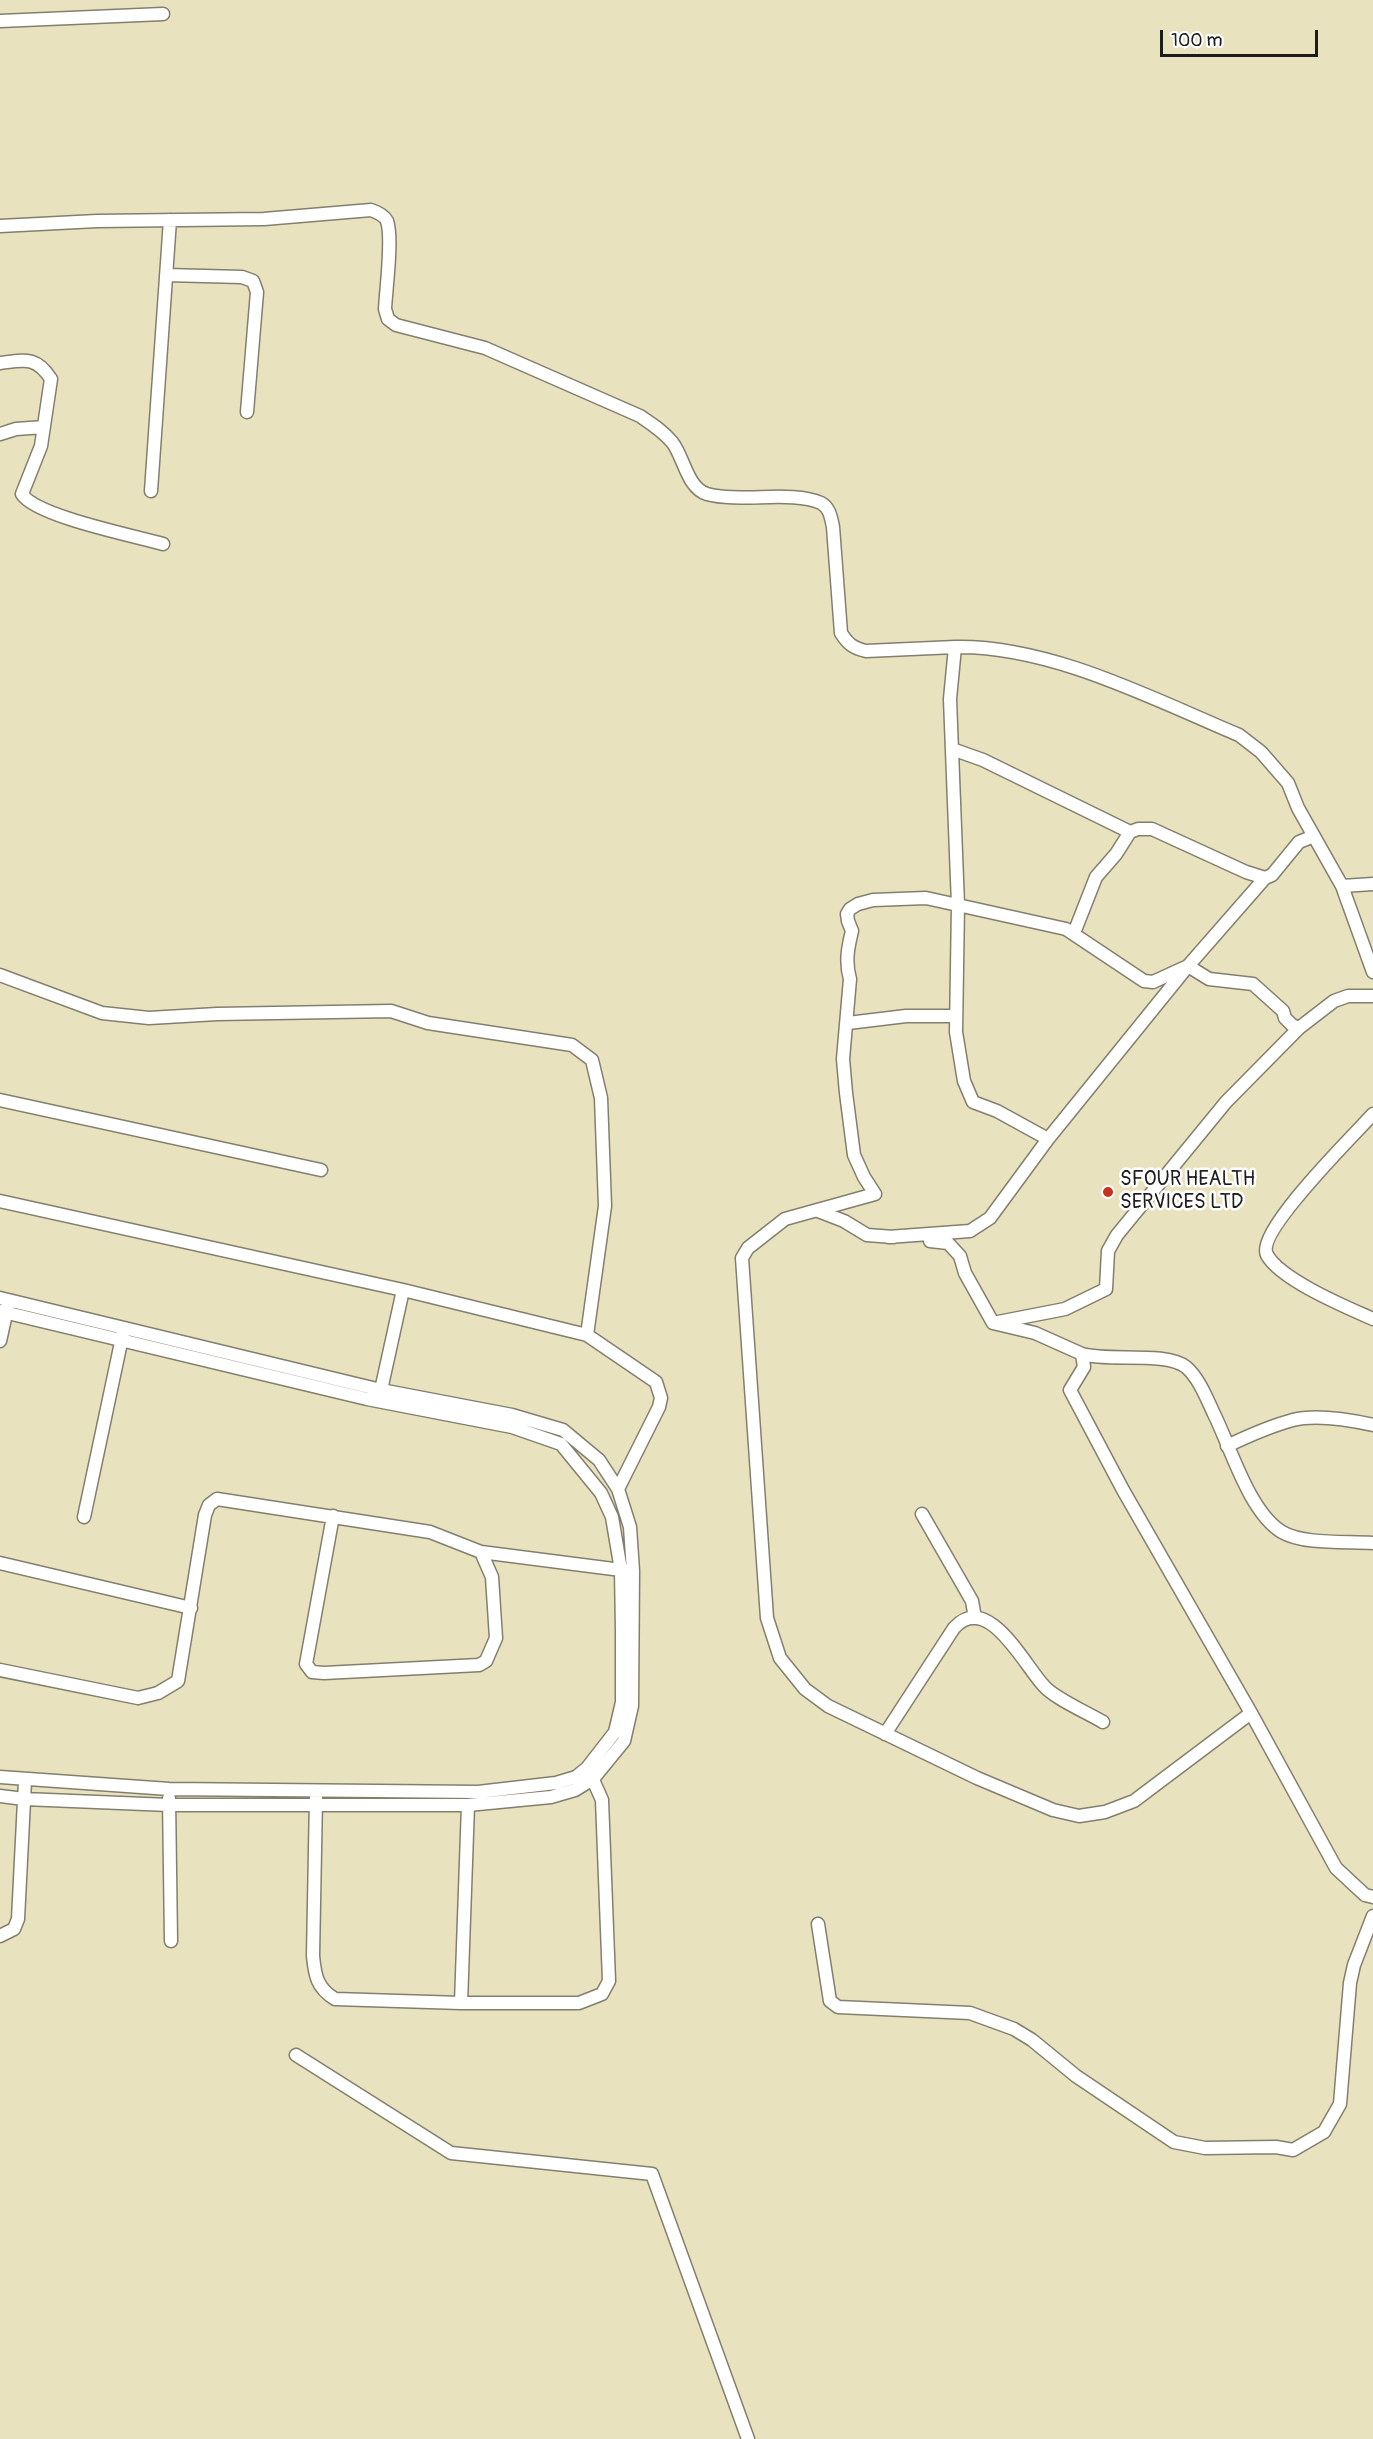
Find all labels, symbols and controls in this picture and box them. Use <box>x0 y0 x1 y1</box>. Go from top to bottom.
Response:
scale bar <box>1163 18 1320 56</box>
text: 100 m <box>1171 29 1223 52</box>
place label: SFOUR HEALTH SERVICES LTD <box>1120 1168 1255 1215</box>
marker: SFOUR HEALTH SERVICES LTD <box>1101 1185 1115 1199</box>

